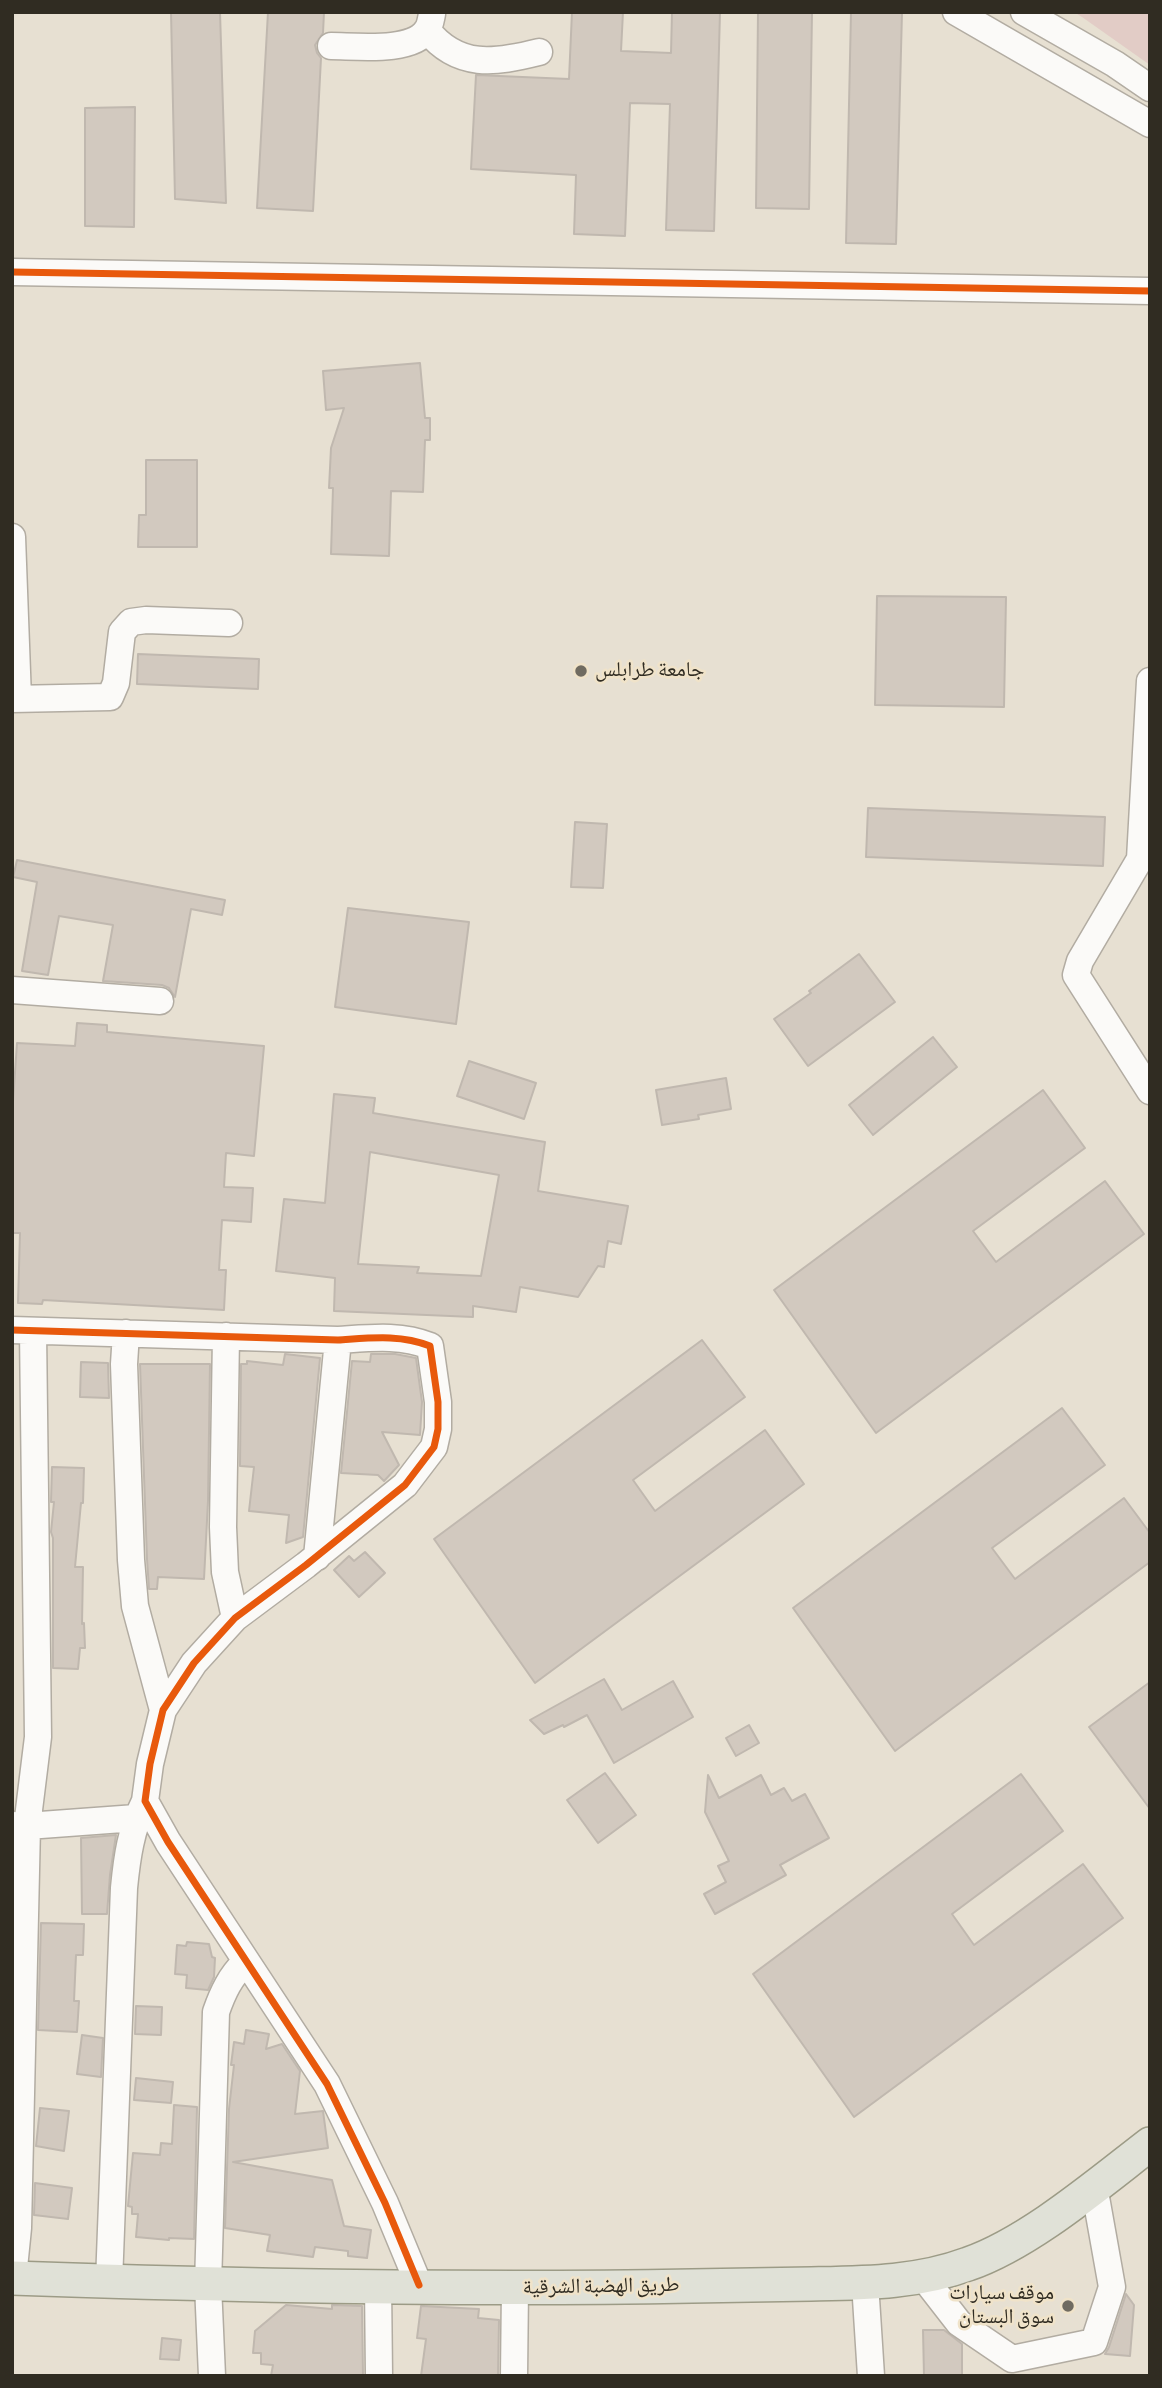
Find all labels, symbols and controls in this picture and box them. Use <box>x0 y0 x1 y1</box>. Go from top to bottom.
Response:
place label: جامعة طرابلس <box>595 658 704 684</box>
marker: جامعة طرابلس <box>573 663 589 679</box>
street label: طريق الهضبة الشرقية <box>522 2273 680 2301</box>
place label: موقف سيارات سوق البستان <box>949 2281 1054 2331</box>
marker: موقف سيارات سوق البستان <box>1060 2298 1076 2314</box>

